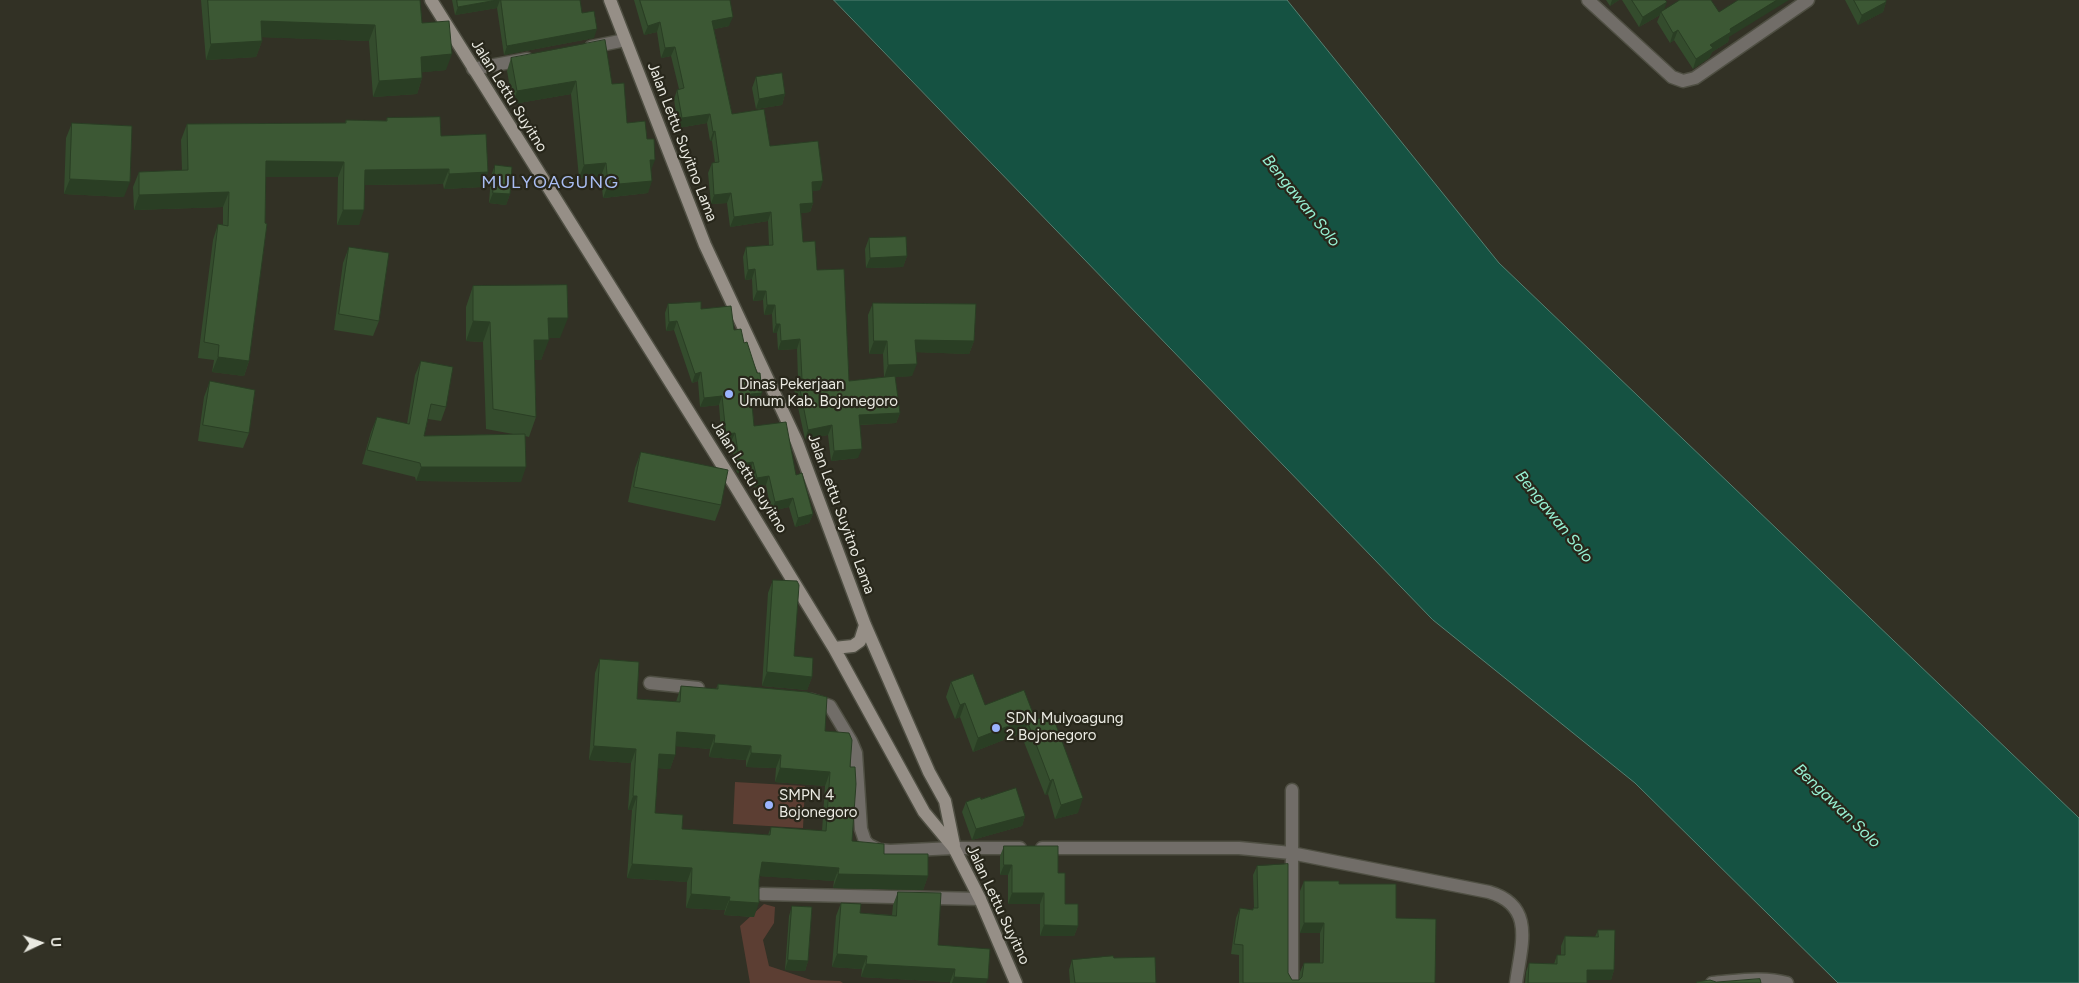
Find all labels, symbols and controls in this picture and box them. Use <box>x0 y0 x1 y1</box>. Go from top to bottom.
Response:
street label: Jalan Lettu Suyitno <box>467 36 551 156</box>
street label: Jalan Lettu Suyitno Lama <box>643 60 721 224</box>
water label: Bengawan Solo <box>1258 151 1344 251</box>
district label: MULYOAGUNG <box>480 172 620 194</box>
place label: Dinas Pekerjaan Umum Kab. Bojonegoro <box>739 376 898 411</box>
marker: Dinas Pekerjaan Umum Kab. Bojonegoro <box>723 388 735 400</box>
street label: Jalan Lettu Suyitno <box>707 417 791 537</box>
street label: Jalan Lettu Suyitno Lama <box>804 431 878 597</box>
water label: Bengawan Solo <box>1511 467 1597 567</box>
place label: SDN Mulyoagung 2 Bojonegoro <box>1006 710 1124 745</box>
marker: SDN Mulyoagung 2 Bojonegoro <box>990 722 1002 734</box>
water label: Bengawan Solo <box>1790 760 1884 852</box>
place label: SMPN 4 Bojonegoro <box>779 787 857 822</box>
marker: SMPN 4 Bojonegoro <box>763 799 775 811</box>
street label: Jalan Lettu Suyitno <box>962 843 1034 967</box>
north arrow <box>15 918 65 968</box>
text: U <box>47 937 64 948</box>

